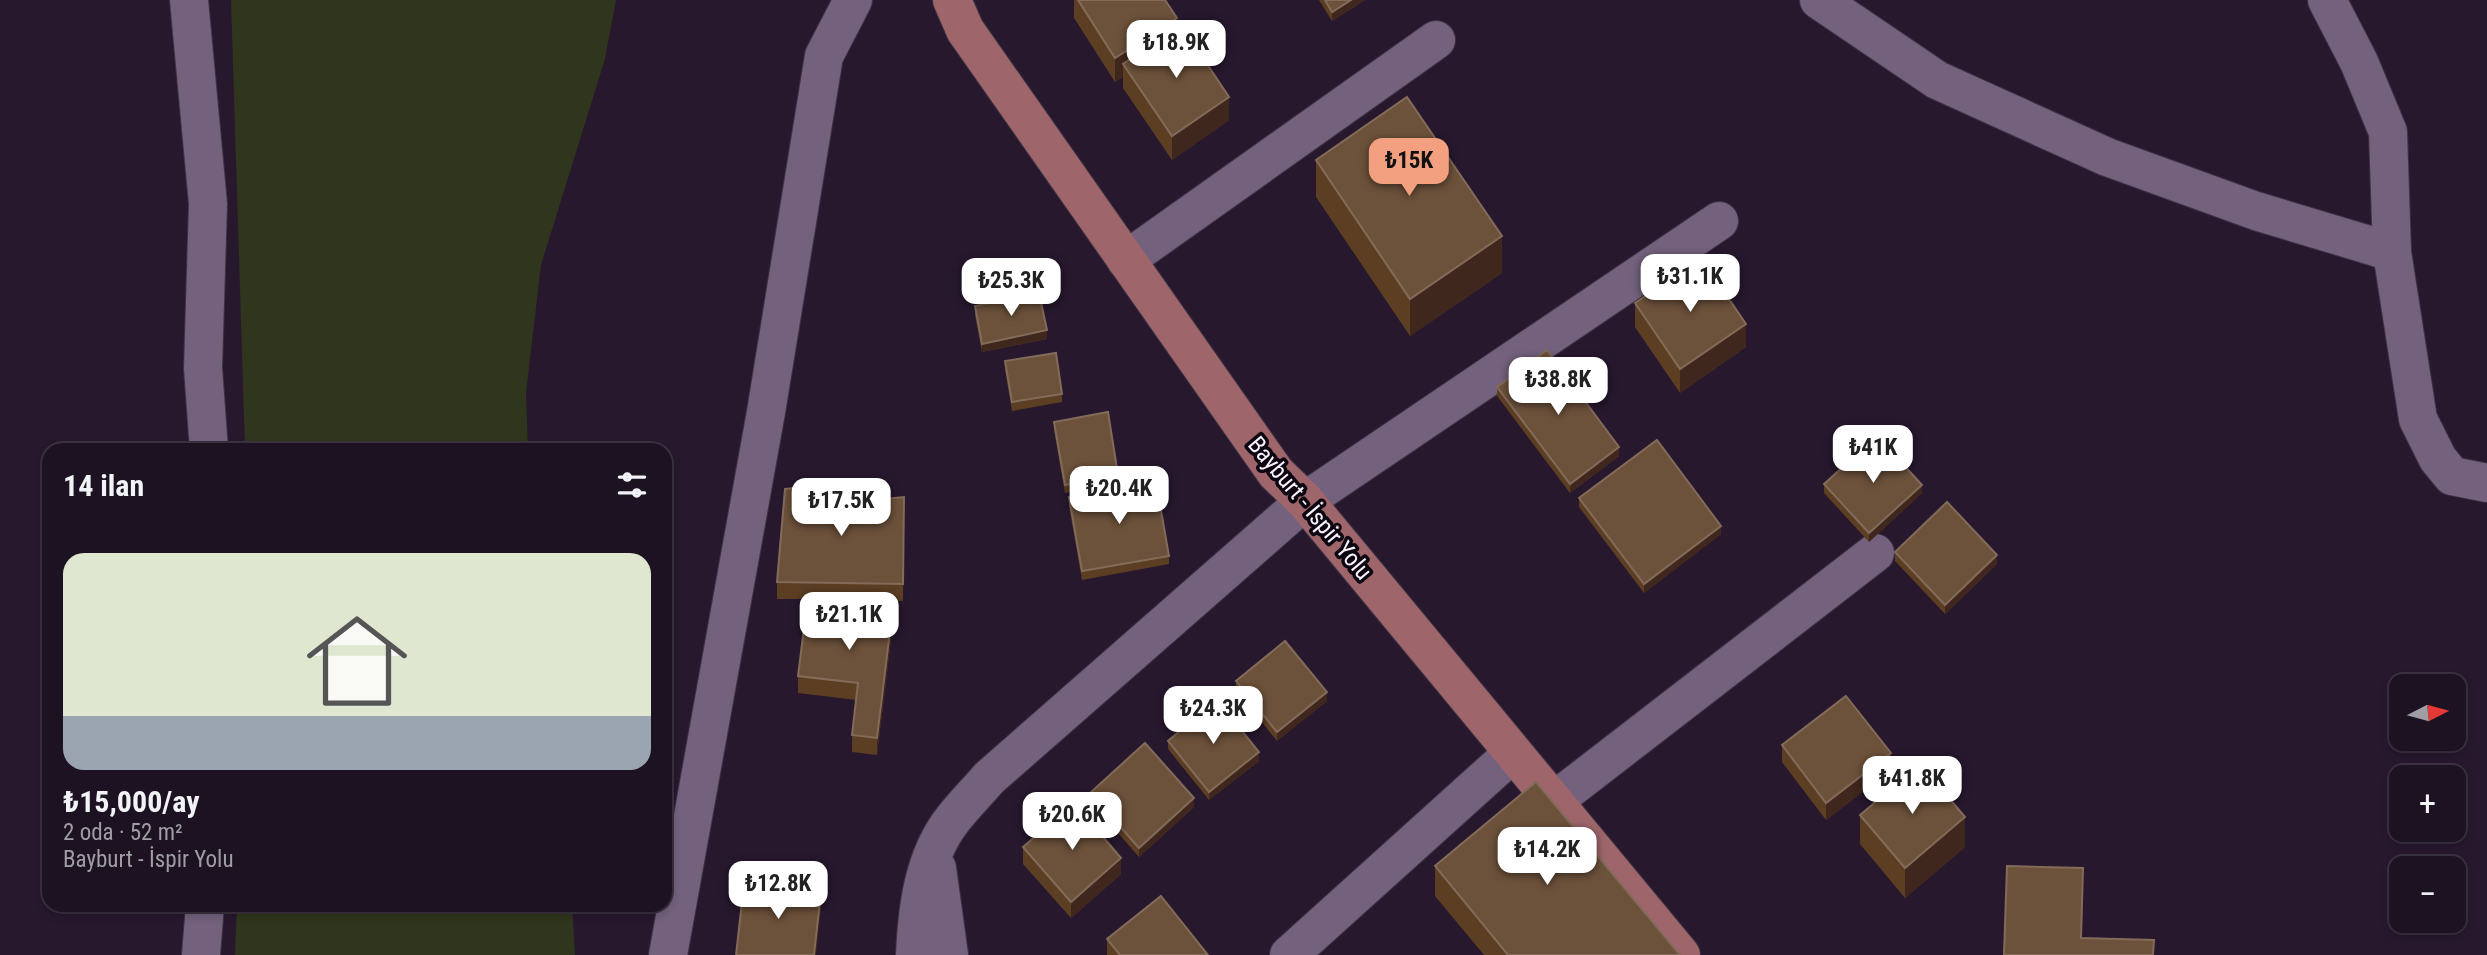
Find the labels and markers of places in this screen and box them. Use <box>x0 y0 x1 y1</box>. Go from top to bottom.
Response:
pin: ₺18.9K <box>1119 20 1233 80</box>
pin: ₺15K <box>1368 138 1450 198</box>
pin: ₺31.1K <box>1633 254 1747 314</box>
pin: ₺25.3K <box>954 258 1068 318</box>
pin: ₺38.8K <box>1501 358 1615 417</box>
pin: ₺41K <box>1832 426 1914 485</box>
pin: ₺20.4K <box>1062 466 1176 526</box>
pin: ₺17.5K <box>784 478 898 538</box>
pin: ₺21.1K <box>792 592 906 652</box>
pin: ₺24.3K <box>1156 686 1270 746</box>
pin: ₺41.8K <box>1855 756 1969 816</box>
pin: ₺20.6K <box>1015 792 1129 852</box>
pin: ₺14.2K <box>1490 828 1604 887</box>
pin: ₺12.8K <box>721 862 835 921</box>

